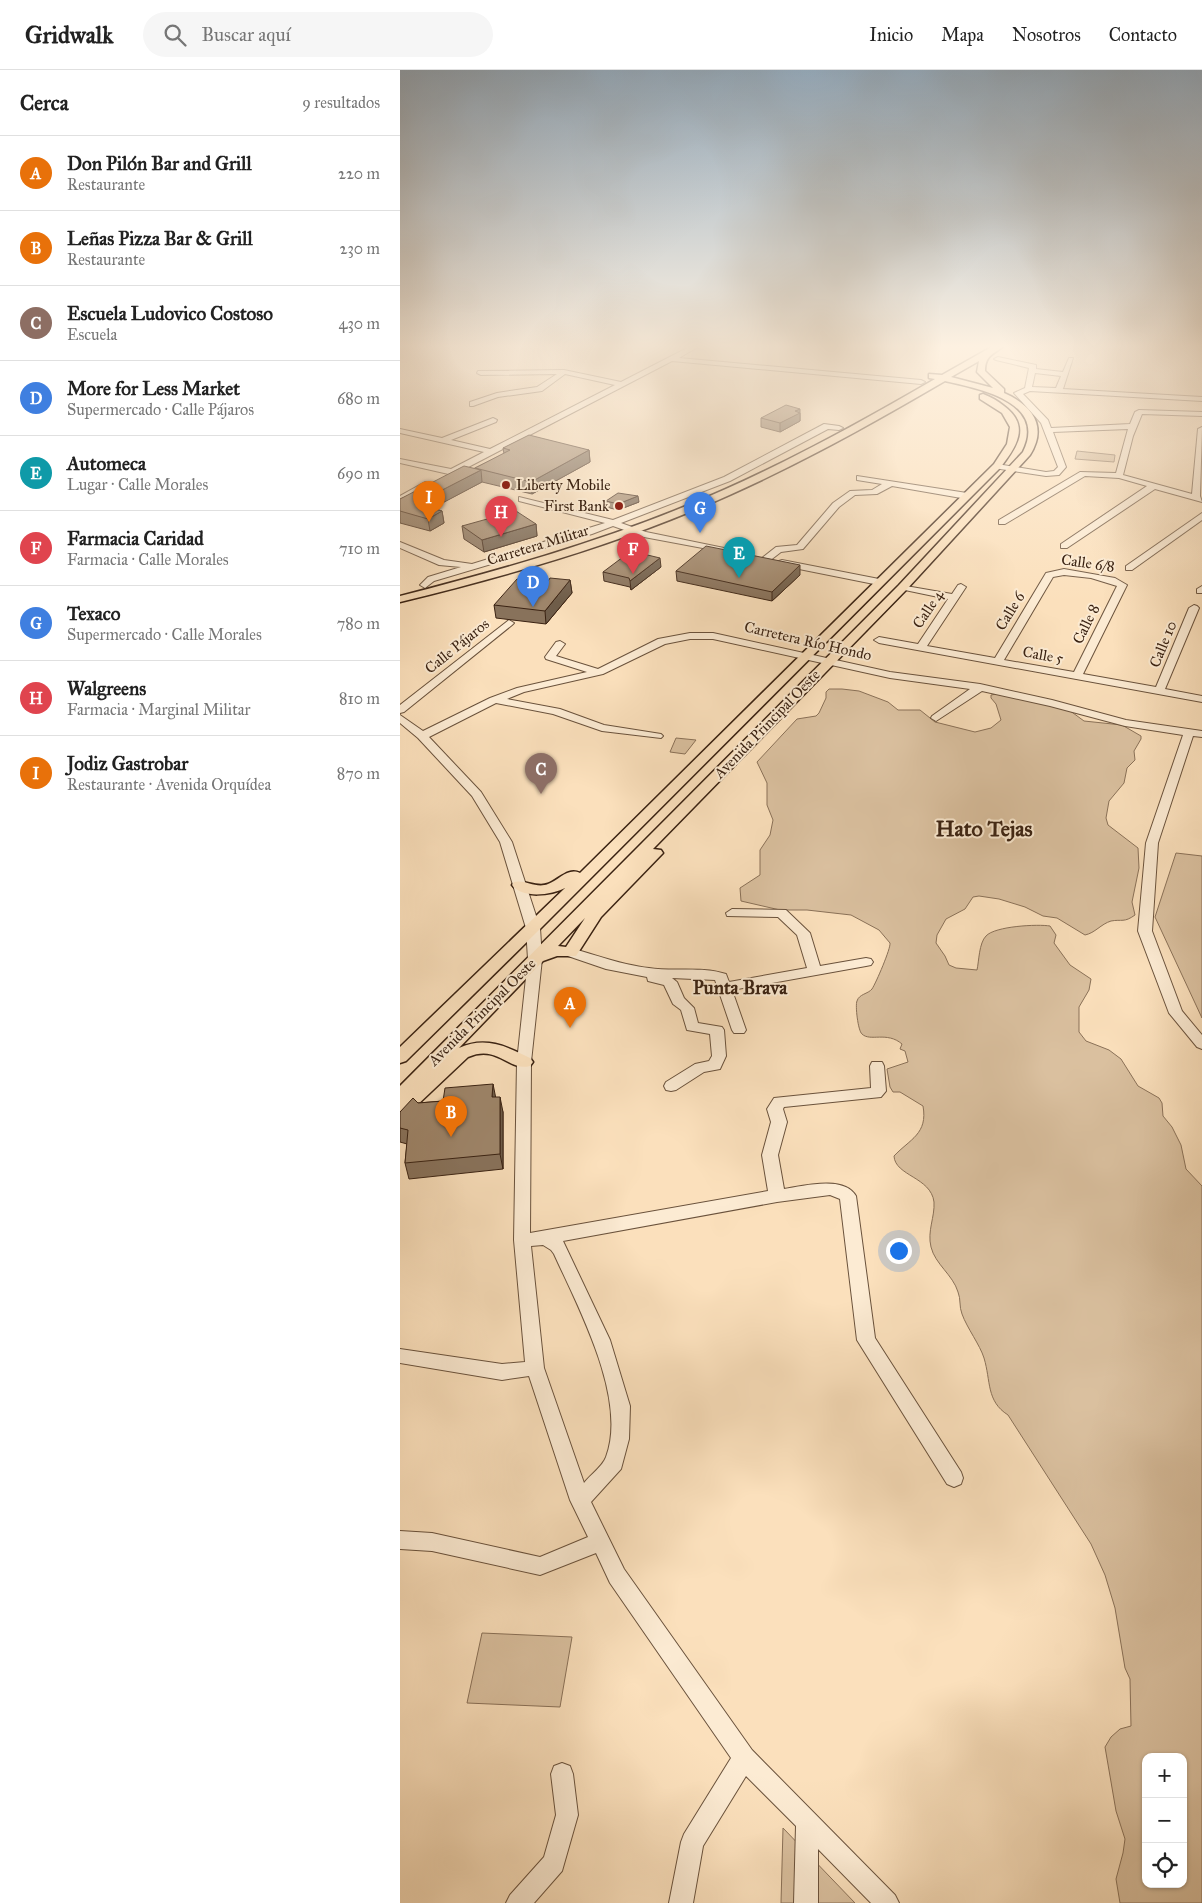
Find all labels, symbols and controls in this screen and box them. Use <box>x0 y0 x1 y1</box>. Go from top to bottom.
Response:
search box <box>143 12 493 57</box>
text: Gridwalk <box>25 20 113 50</box>
icon: search <box>161 21 189 49</box>
text: Buscar aquí <box>201 23 291 46</box>
text: Inicio <box>869 24 913 46</box>
text: Mapa <box>941 24 984 46</box>
text: Nosotros <box>1012 24 1081 46</box>
text: Contacto <box>1109 24 1177 46</box>
text: Cerca <box>20 90 69 116</box>
text: 9 resultados <box>302 93 380 112</box>
text: Don Pilón Bar and Grill <box>67 152 252 175</box>
text: A <box>31 164 41 183</box>
text: 220 m <box>338 164 380 183</box>
text: Restaurante <box>67 175 145 194</box>
text: Leñas Pizza Bar & Grill <box>67 227 253 250</box>
text: B <box>31 239 41 258</box>
text: 230 m <box>340 239 380 258</box>
text: Restaurante <box>67 250 145 269</box>
text: Escuela Ludovico Costoso <box>67 302 273 325</box>
text: C <box>31 314 41 333</box>
text: 430 m <box>338 314 380 333</box>
text: Escuela <box>67 325 117 344</box>
text: More for Less Market <box>67 377 240 400</box>
text: D <box>30 389 42 408</box>
text: 680 m <box>337 389 380 408</box>
text: Supermercado · Calle Pájaros <box>67 400 254 419</box>
text: Automeca <box>67 452 146 475</box>
text: E <box>30 464 42 483</box>
text: 690 m <box>337 464 380 483</box>
text: Lugar · Calle Morales <box>67 475 208 494</box>
place label: Liberty Mobile <box>516 476 610 494</box>
marker: Liberty Mobile <box>500 479 512 491</box>
pin: I <box>413 481 445 522</box>
pin: G <box>684 492 716 533</box>
pin: H <box>485 496 517 537</box>
place label: First Bank <box>544 497 609 515</box>
marker: First Bank <box>613 500 625 512</box>
street label: Carretera Militar <box>485 521 592 569</box>
text: Farmacia Caridad <box>67 527 204 550</box>
pin: F <box>617 533 649 574</box>
pin: E <box>723 537 755 578</box>
text: F <box>31 539 41 558</box>
text: 710 m <box>339 539 380 558</box>
text: Farmacia · Calle Morales <box>67 550 229 569</box>
street label: Calle 6/8 <box>1060 550 1116 576</box>
pin: D <box>517 566 549 607</box>
street label: Calle 4 <box>909 586 948 632</box>
street label: Calle 6 <box>992 587 1029 634</box>
street label: Calle 8 <box>1069 601 1103 647</box>
text: Texaco <box>67 602 121 625</box>
text: G <box>30 614 42 633</box>
text: 780 m <box>337 614 380 633</box>
street label: Calle Pájaros <box>421 615 493 677</box>
street label: Carretera Río Hondo <box>743 618 874 664</box>
street label: Calle 10 <box>1146 618 1180 670</box>
text: Supermercado · Calle Morales <box>67 625 262 644</box>
street label: Calle 5 <box>1021 643 1065 667</box>
street label: Avenida Principal Oeste <box>710 666 824 783</box>
text: Walgreens <box>67 677 146 700</box>
text: H <box>29 689 43 708</box>
text: 810 m <box>339 689 380 708</box>
text: Farmacia · Marginal Militar <box>67 700 251 719</box>
text: Jodiz Gastrobar <box>67 752 188 775</box>
pin: C <box>525 753 557 794</box>
text: I <box>33 764 39 783</box>
text: 870 m <box>337 764 380 783</box>
text: Restaurante · Avenida Orquídea <box>67 775 271 794</box>
district label: Hato Tejas <box>935 815 1033 842</box>
street label: Avenida Principal Oeste <box>424 954 540 1070</box>
district label: Punta Brava <box>693 976 788 999</box>
pin: A <box>554 987 586 1028</box>
pin: B <box>435 1096 467 1137</box>
your location <box>886 1238 912 1264</box>
map controls <box>1142 1753 1187 1888</box>
button: + <box>1142 1753 1187 1798</box>
button: − <box>1142 1798 1187 1843</box>
button: locate <box>1142 1843 1187 1888</box>

